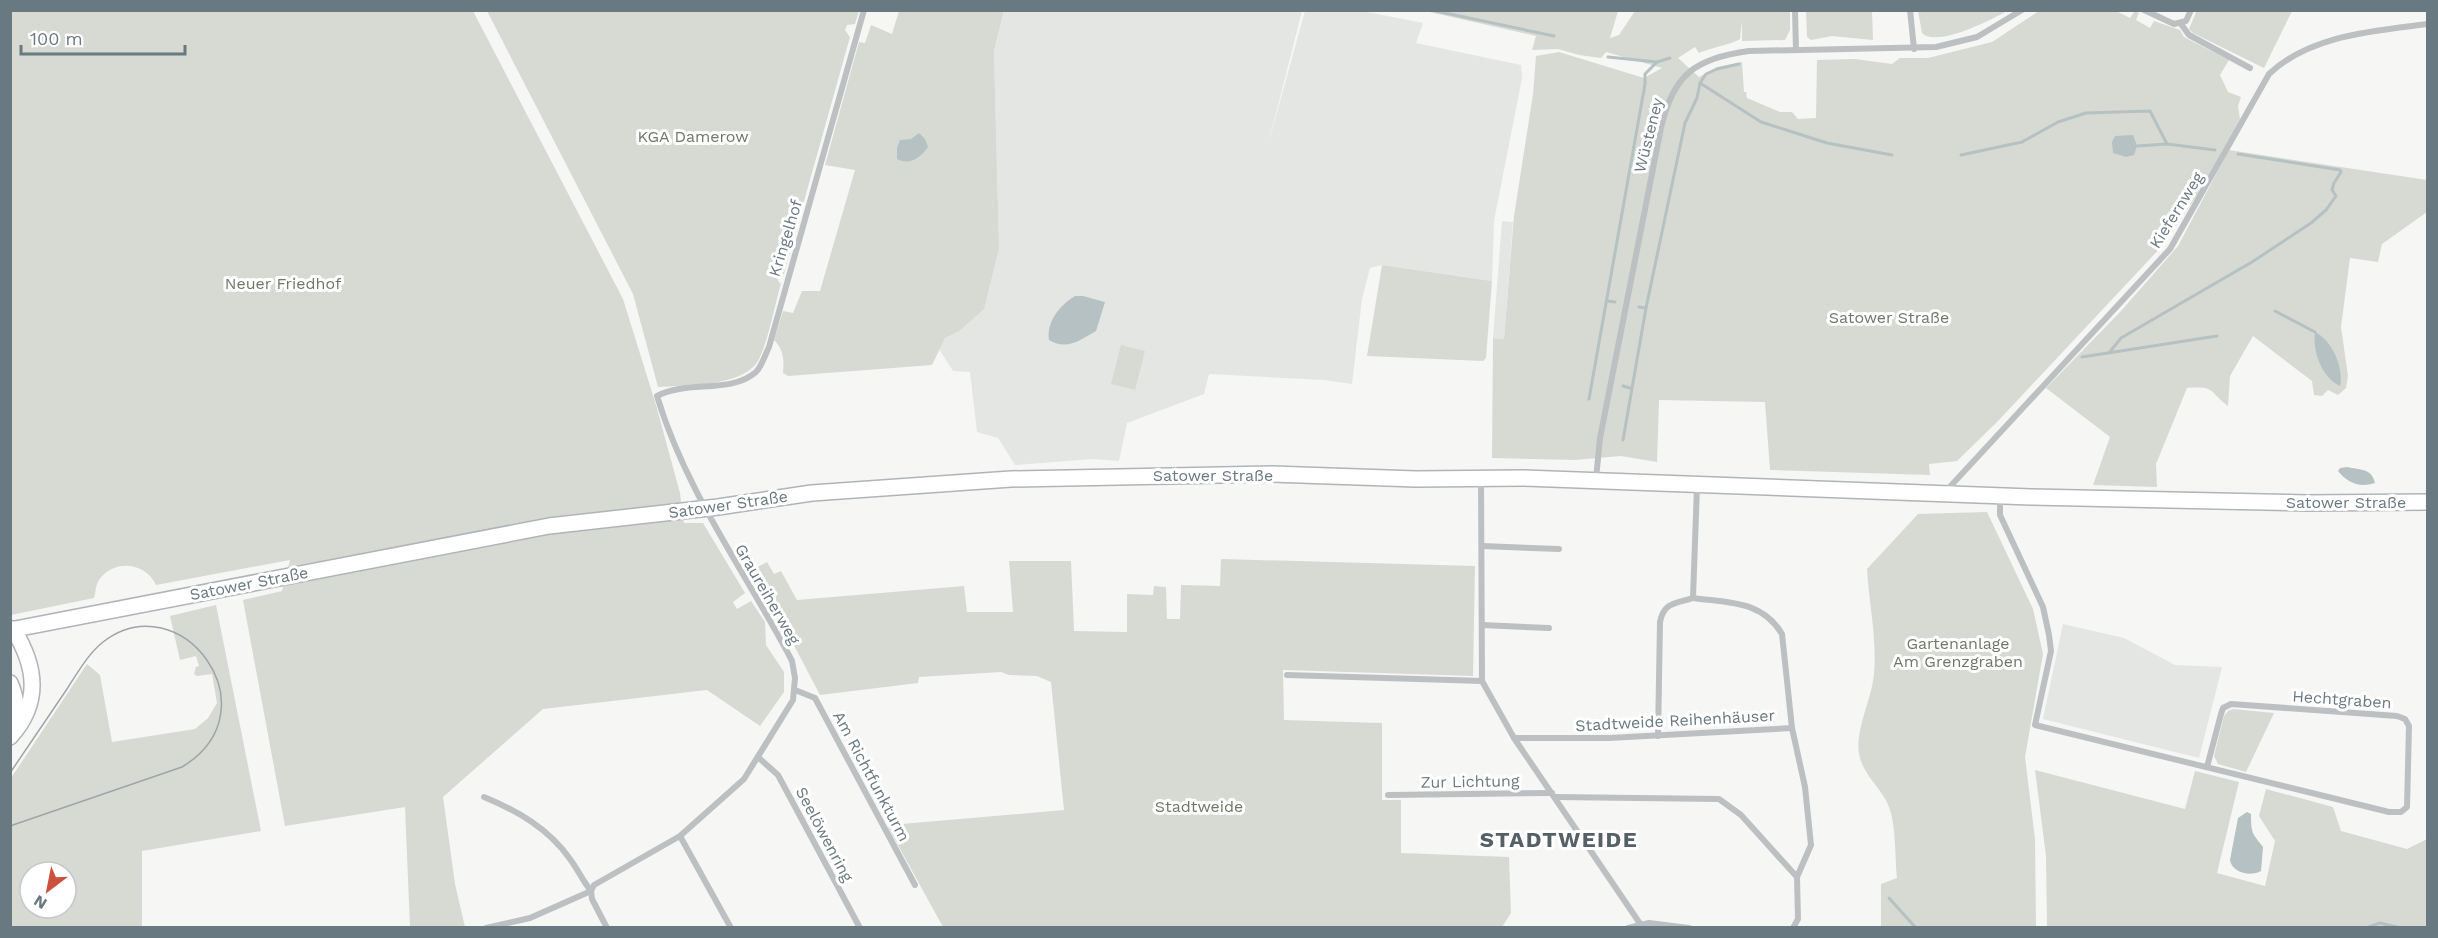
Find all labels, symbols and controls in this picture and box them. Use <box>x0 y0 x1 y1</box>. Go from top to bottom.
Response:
scale bar <box>21 18 184 56</box>
text: 100 m <box>30 28 83 49</box>
street label: Wüsteney <box>1630 95 1667 174</box>
park label: KGA Damerow <box>637 127 749 146</box>
street label: Kiefernweg <box>2145 168 2208 252</box>
street label: Kringelhof <box>765 197 806 279</box>
park label: Neuer Friedhof <box>225 274 342 293</box>
park label: Satower Straße <box>1829 308 1949 327</box>
street label: Satower Straße <box>1153 466 1273 485</box>
street label: Satower Straße <box>667 487 789 522</box>
street label: Satower Straße <box>2286 493 2406 512</box>
street label: Graureiherweg <box>731 541 804 648</box>
street label: Satower Straße <box>188 563 310 604</box>
park label: Gartenanlage Am Grenzgraben <box>1893 634 2023 671</box>
street label: Hechtgraben <box>2292 687 2392 712</box>
street label: Stadtweide Reihenhäuser <box>1575 706 1776 735</box>
street label: Am Richtfunkturm <box>829 708 914 845</box>
street label: Zur Lichtung <box>1420 771 1520 792</box>
street label: Seelöwenring <box>792 784 858 885</box>
park label: Stadtweide <box>1155 797 1243 816</box>
district label: STADTWEIDE <box>1480 827 1638 852</box>
north arrow <box>18 860 78 920</box>
text: N <box>30 891 50 913</box>

